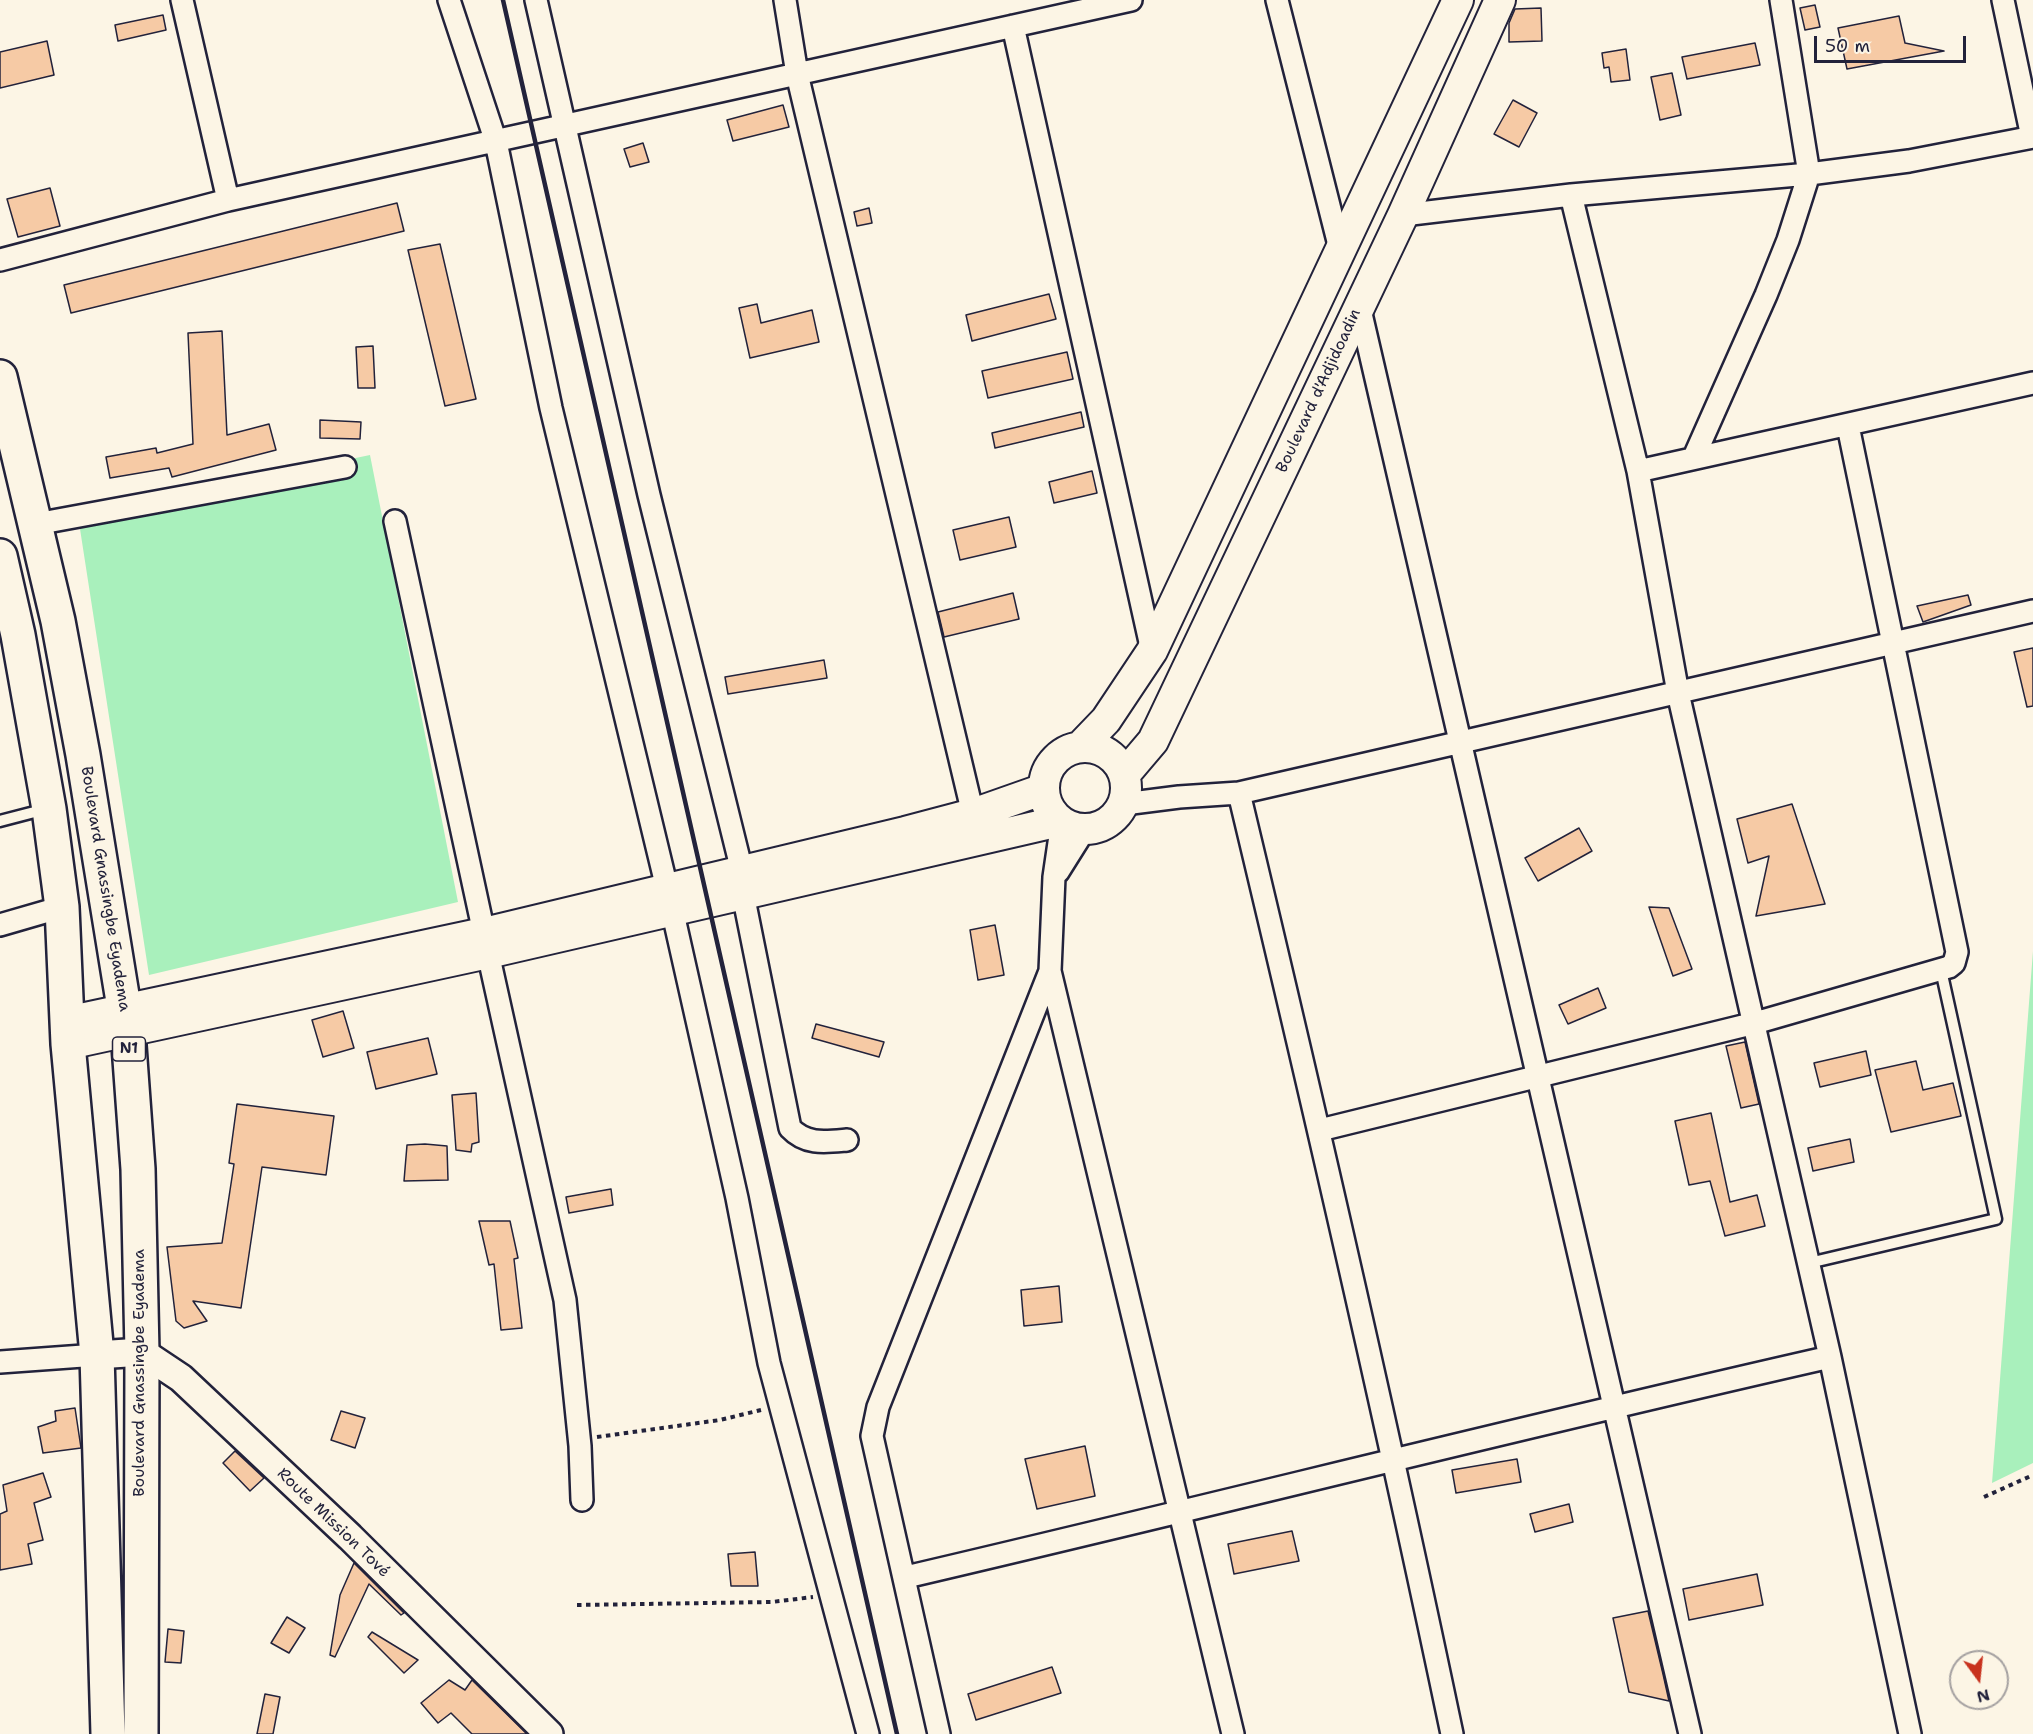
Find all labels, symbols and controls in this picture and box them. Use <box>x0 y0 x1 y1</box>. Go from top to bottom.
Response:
scale bar <box>1817 24 1968 62</box>
text: 50 m <box>1825 34 1870 58</box>
street label: Boulevard d'Adjidoadin <box>1273 306 1365 476</box>
street label: Boulevard Gnassingbe Eyadema <box>76 765 134 1013</box>
road number: N1 <box>112 1037 146 1061</box>
street label: Boulevard Gnassingbe Eyadema <box>130 1249 150 1497</box>
street label: Route Mission Tové <box>273 1464 393 1582</box>
north arrow <box>1949 1650 2009 1710</box>
text: N <box>1974 1684 1992 1708</box>

